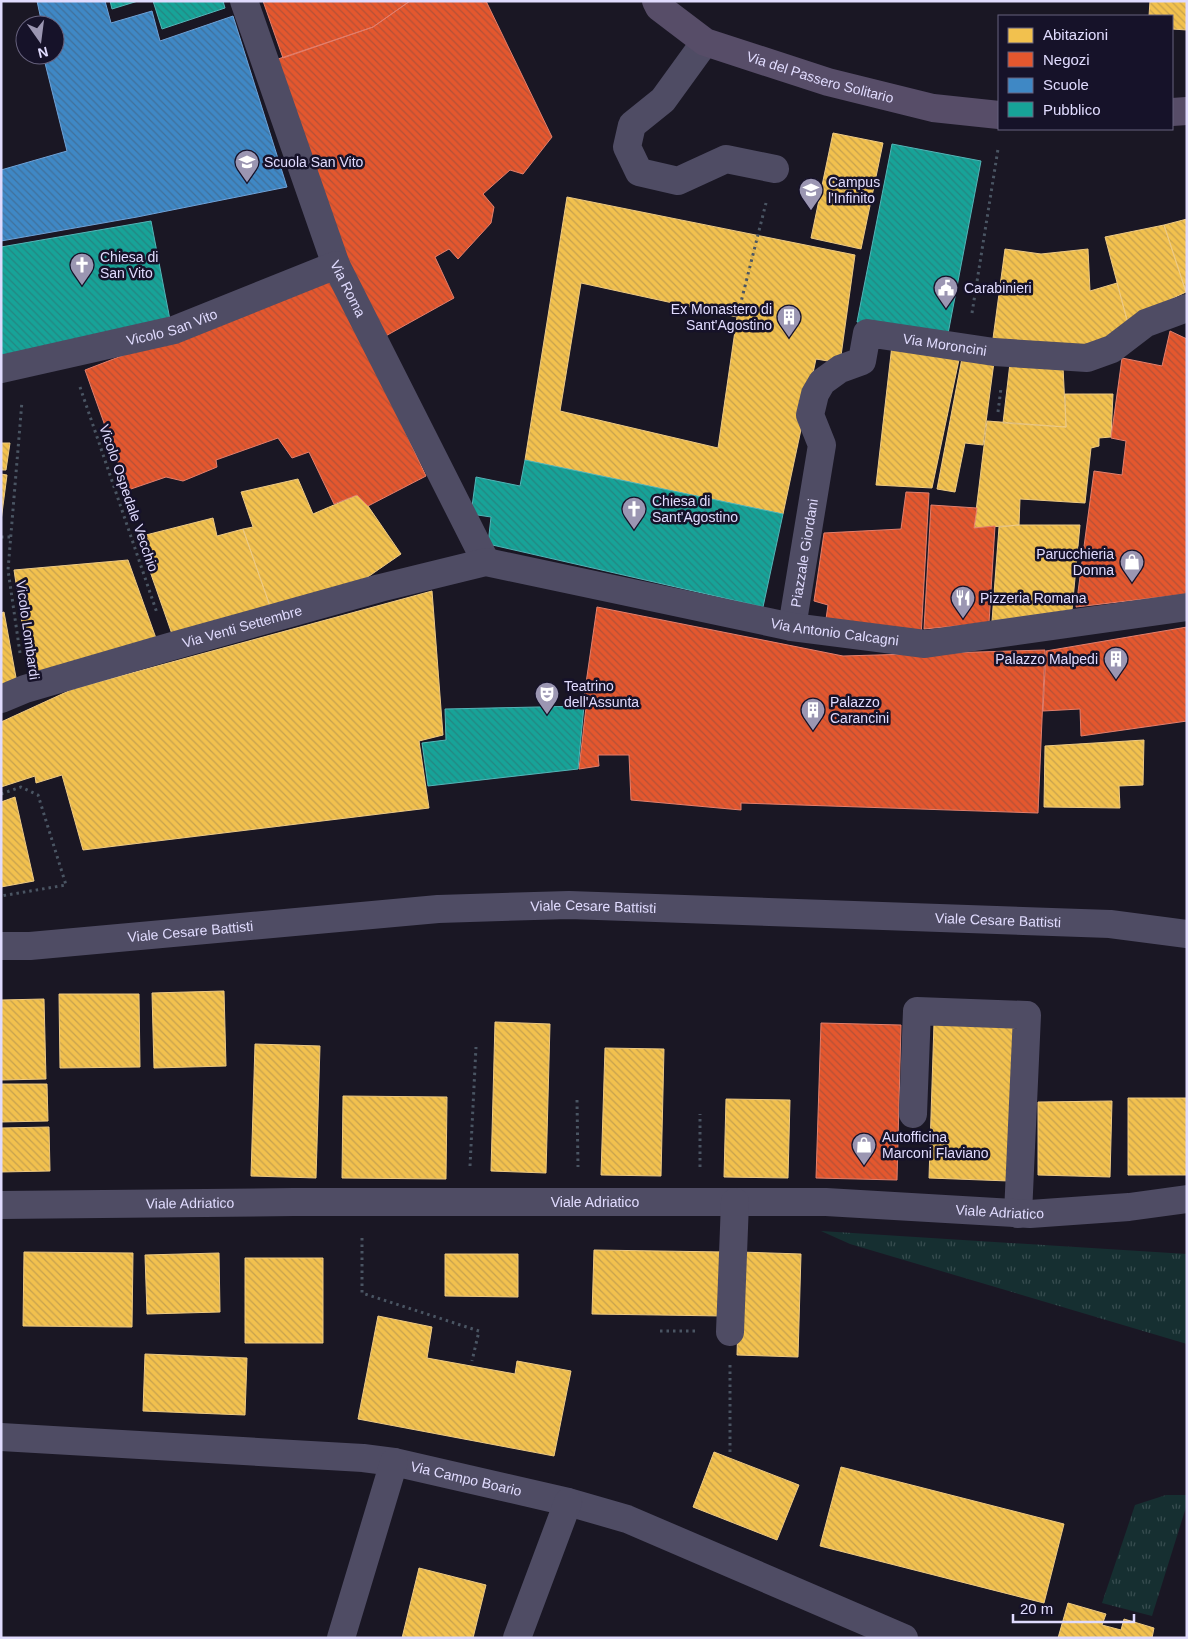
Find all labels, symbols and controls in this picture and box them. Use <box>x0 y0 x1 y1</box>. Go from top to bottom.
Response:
north arrow <box>15 15 65 65</box>
legend <box>998 15 1173 130</box>
text: Abitazioni <box>1043 26 1108 43</box>
text: N <box>36 44 50 62</box>
street label: Via del Passero Solitario <box>745 48 896 106</box>
text: Negozi <box>1043 51 1090 68</box>
text: Scuole <box>1043 76 1089 93</box>
text: Pubblico <box>1043 101 1101 118</box>
school or university icon: Scuola San Vito <box>234 149 260 183</box>
place label: Scuola San Vito <box>264 154 364 170</box>
place label: Campus l'Infinito <box>828 174 880 206</box>
school or university icon: Campus l'Infinito <box>798 177 824 211</box>
place label: Chiesa di San Vito <box>100 249 158 281</box>
church icon: Chiesa di San Vito <box>69 252 95 286</box>
street label: Via Roma <box>327 258 369 320</box>
public building icon: Carabinieri <box>933 275 959 309</box>
place label: Carabinieri <box>964 280 1032 296</box>
place label: Ex Monastero di Sant'Agostino <box>671 301 772 333</box>
building icon: Ex Monastero di Sant'Agostino <box>776 304 802 338</box>
street label: Vicolo San Vito <box>125 305 220 348</box>
street label: Via Moroncini <box>902 330 988 359</box>
street label: Vicolo Ospedale Vecchio <box>96 422 162 574</box>
place label: Chiesa di Sant'Agostino <box>652 493 738 525</box>
church icon: Chiesa di Sant'Agostino <box>621 496 647 530</box>
street label: Piazzale Giordani <box>787 497 821 609</box>
place label: Parucchieria Donna <box>1036 546 1114 578</box>
shop icon: Parucchieria Donna <box>1119 549 1145 583</box>
street label: Vicolo Lombardi <box>13 579 43 681</box>
restaurant icon: Pizzeria Romana <box>950 585 976 619</box>
place label: Pizzeria Romana <box>980 590 1087 606</box>
street label: Via Venti Settembre <box>181 602 304 651</box>
street label: Via Antonio Calcagni <box>769 615 900 649</box>
building icon: Palazzo Malpedi <box>1103 646 1129 680</box>
place label: Palazzo Malpedi <box>995 651 1098 667</box>
place label: Teatrino dell'Assunta <box>564 678 639 710</box>
theatre icon: Teatrino dell'Assunta <box>534 681 560 715</box>
place label: Palazzo Carancini <box>830 694 889 726</box>
building icon: Palazzo Carancini <box>800 697 826 731</box>
street label: Viale Cesare Battisti <box>530 897 656 916</box>
street label: Viale Cesare Battisti <box>935 910 1061 930</box>
street label: Viale Cesare Battisti <box>127 918 254 945</box>
place label: Autofficina Marconi Flaviano <box>882 1129 989 1161</box>
shop icon: Autofficina Marconi Flaviano <box>851 1132 877 1166</box>
street label: Viale Adriatico <box>551 1194 639 1210</box>
street label: Viale Adriatico <box>146 1195 235 1212</box>
street label: Viale Adriatico <box>955 1202 1045 1222</box>
street label: Via Campo Boario <box>409 1458 524 1499</box>
scale bar <box>1013 1592 1134 1624</box>
text: 20 m <box>1020 1600 1053 1617</box>

